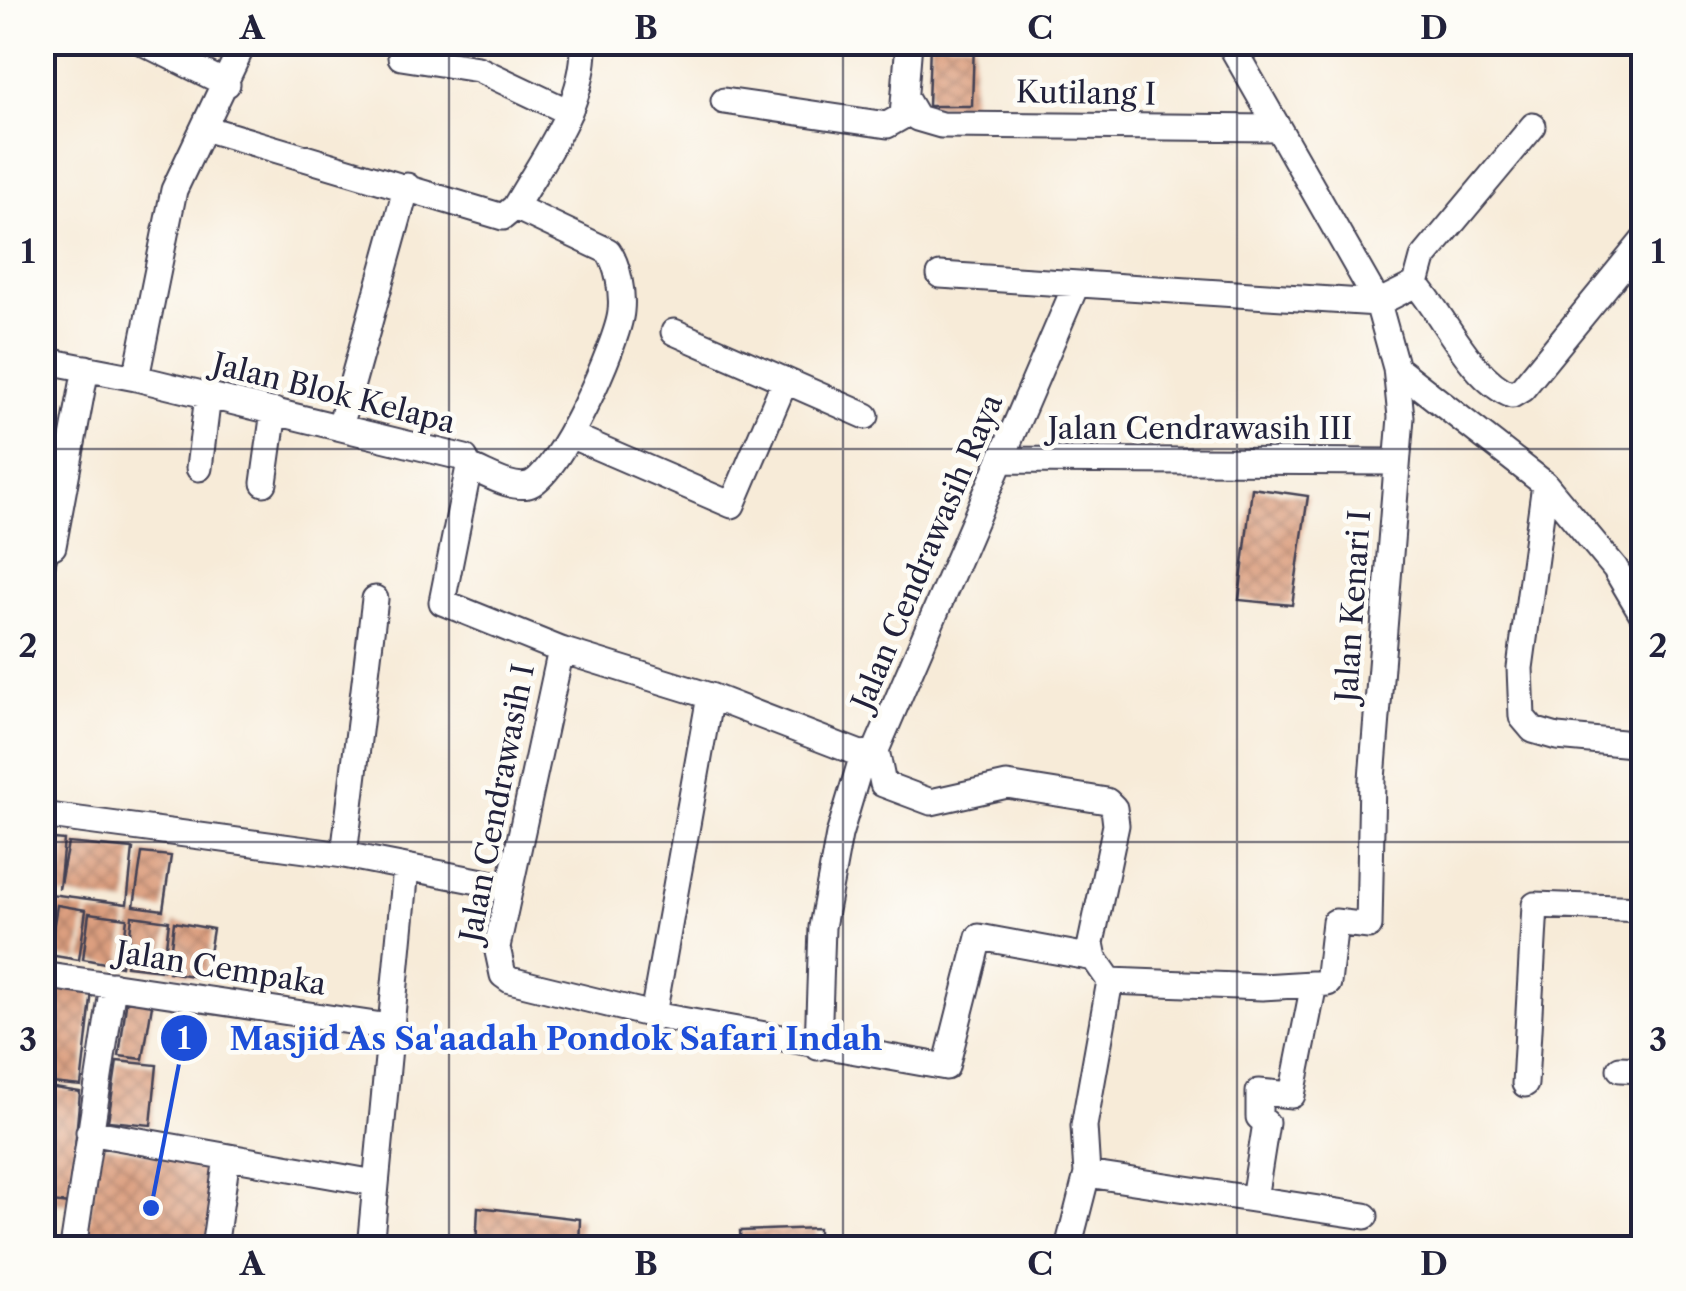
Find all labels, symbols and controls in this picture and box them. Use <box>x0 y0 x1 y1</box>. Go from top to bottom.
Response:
text: A <box>239 8 266 47</box>
text: B <box>634 8 658 47</box>
text: C <box>1027 8 1053 47</box>
text: D <box>1420 8 1448 47</box>
street label: Kutilang I <box>1016 73 1156 113</box>
text: 1 <box>21 232 36 271</box>
text: 1 <box>1651 232 1666 271</box>
street label: Jalan Blok Kelapa <box>205 344 459 441</box>
street label: Jalan Cendrawasih Raya <box>842 388 1010 719</box>
street label: Jalan Cendrawasih III <box>1044 410 1352 447</box>
street label: Jalan Kenari I <box>1328 509 1378 707</box>
text: 2 <box>19 626 37 665</box>
text: 2 <box>1649 626 1667 665</box>
street label: Jalan Cendrawasih I <box>451 661 542 949</box>
street label: Jalan Cempaka <box>109 932 329 1003</box>
callout: Masjid As Sa'aadah Pondok Safari Indah <box>159 1007 904 1069</box>
text: Masjid As Sa'aadah Pondok Safari Indah <box>229 1019 883 1058</box>
text: 3 <box>19 1020 37 1059</box>
text: 1 <box>177 1020 191 1057</box>
text: 3 <box>1649 1020 1667 1059</box>
text: A <box>239 1244 266 1283</box>
text: B <box>634 1244 658 1283</box>
text: C <box>1027 1244 1053 1283</box>
text: D <box>1420 1244 1448 1283</box>

